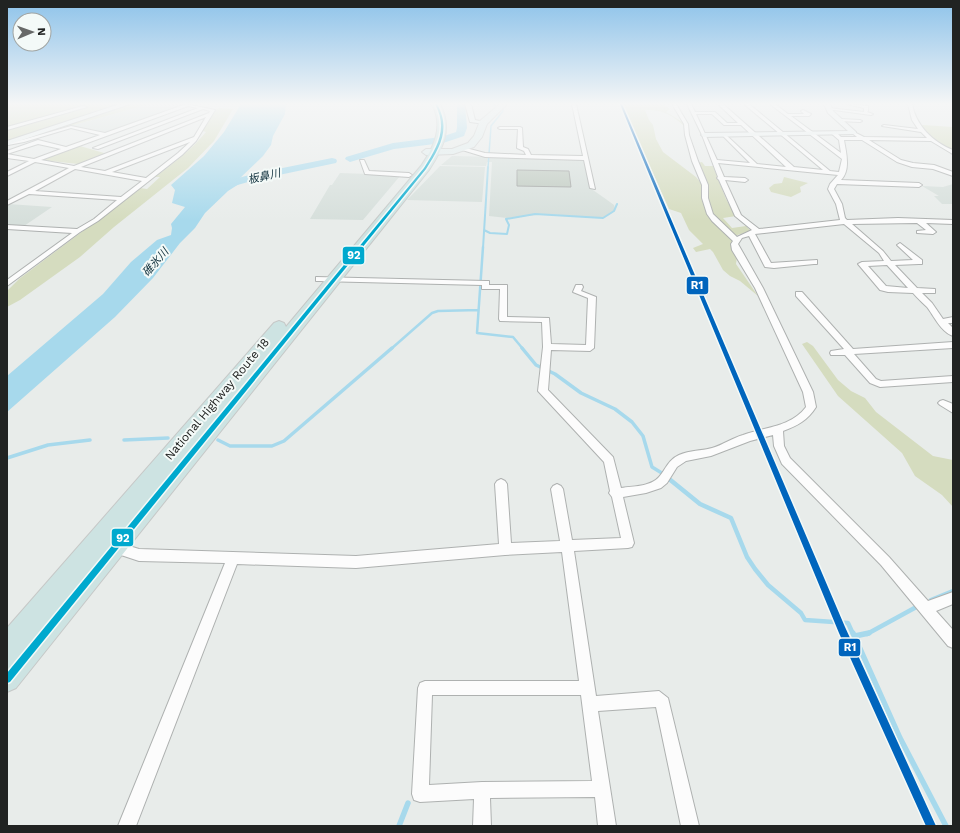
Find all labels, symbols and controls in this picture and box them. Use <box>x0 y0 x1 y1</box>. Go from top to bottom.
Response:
north arrow <box>12 12 52 52</box>
text: N <box>35 27 48 36</box>
water label: 板鼻川 <box>247 166 283 187</box>
water label: 碓氷川 <box>140 245 172 279</box>
line badge: 92 <box>342 246 365 265</box>
text: 92 <box>347 249 361 262</box>
line badge: R1 <box>686 276 709 295</box>
text: R1 <box>691 279 703 292</box>
street label: National Highway Route 18 <box>162 335 272 463</box>
line badge: 92 <box>111 528 134 547</box>
text: 92 <box>116 532 130 545</box>
line badge: R1 <box>838 638 861 657</box>
text: R1 <box>844 641 856 654</box>

